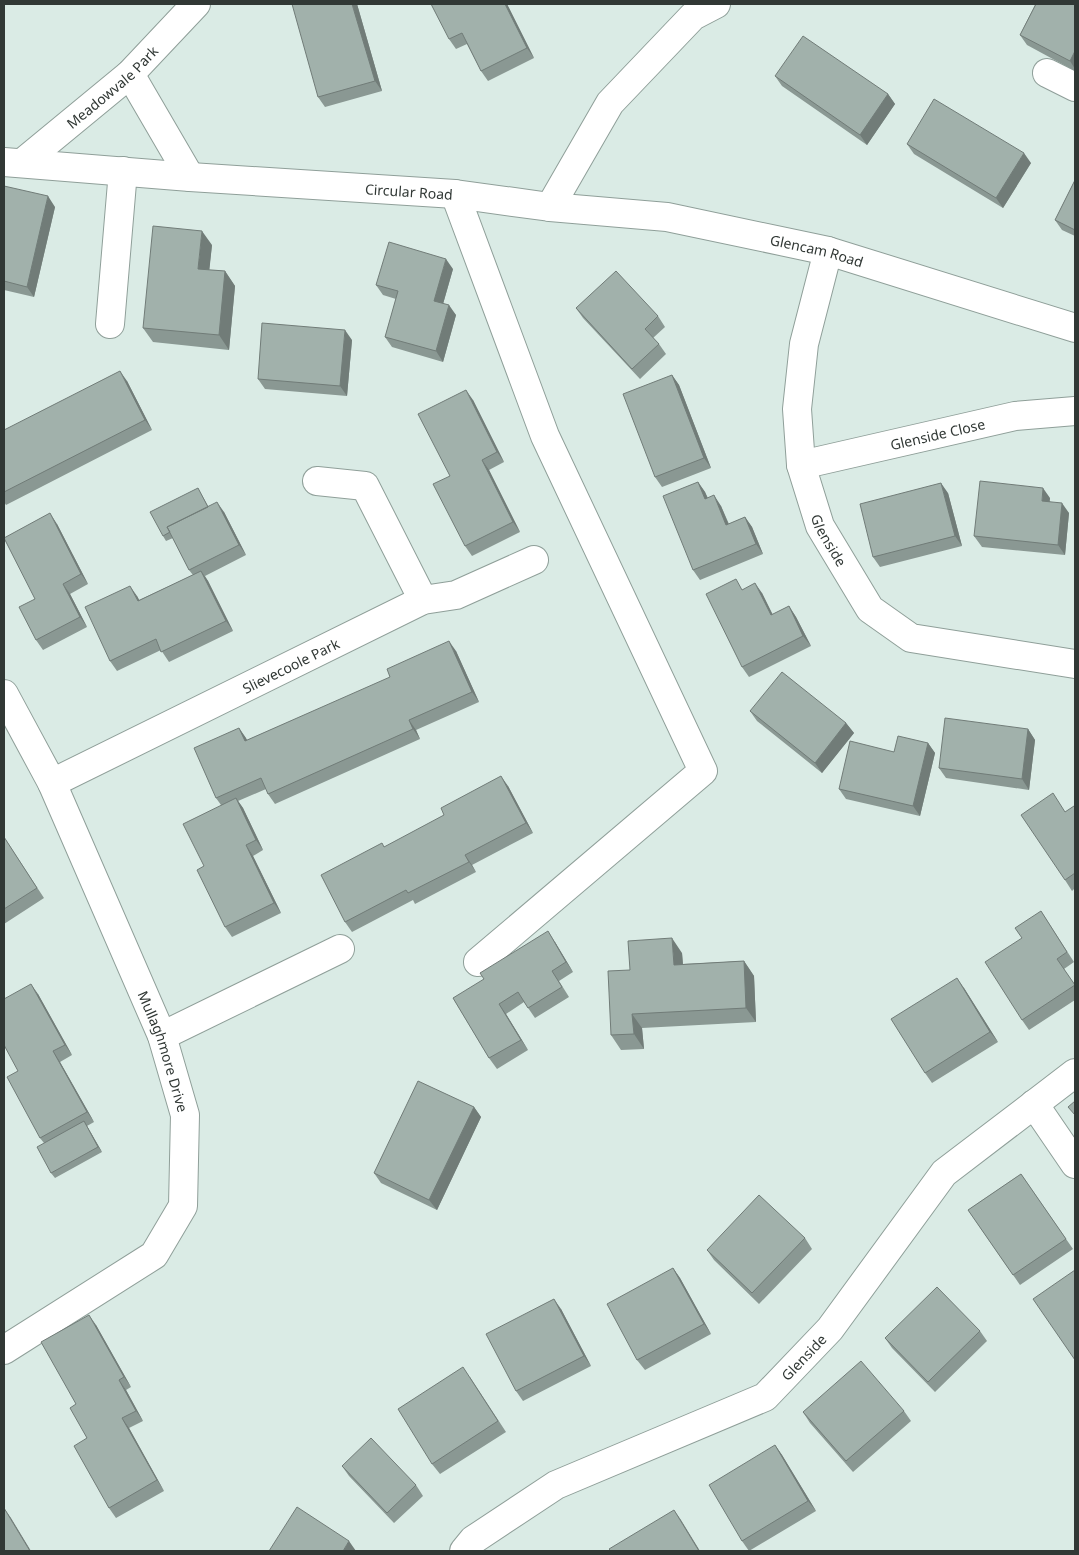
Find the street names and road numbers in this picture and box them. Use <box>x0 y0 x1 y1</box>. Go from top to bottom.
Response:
street label: Meadowvale Park <box>62 41 162 132</box>
street label: Circular Road <box>364 179 453 203</box>
street label: Glencam Road <box>769 230 866 271</box>
street label: Glenside Close <box>888 414 987 454</box>
street label: Glenside <box>807 512 851 570</box>
street label: Slievecoole Park <box>239 633 343 697</box>
street label: Mullaghmore Drive <box>134 988 193 1114</box>
street label: Glenside <box>777 1330 830 1384</box>

